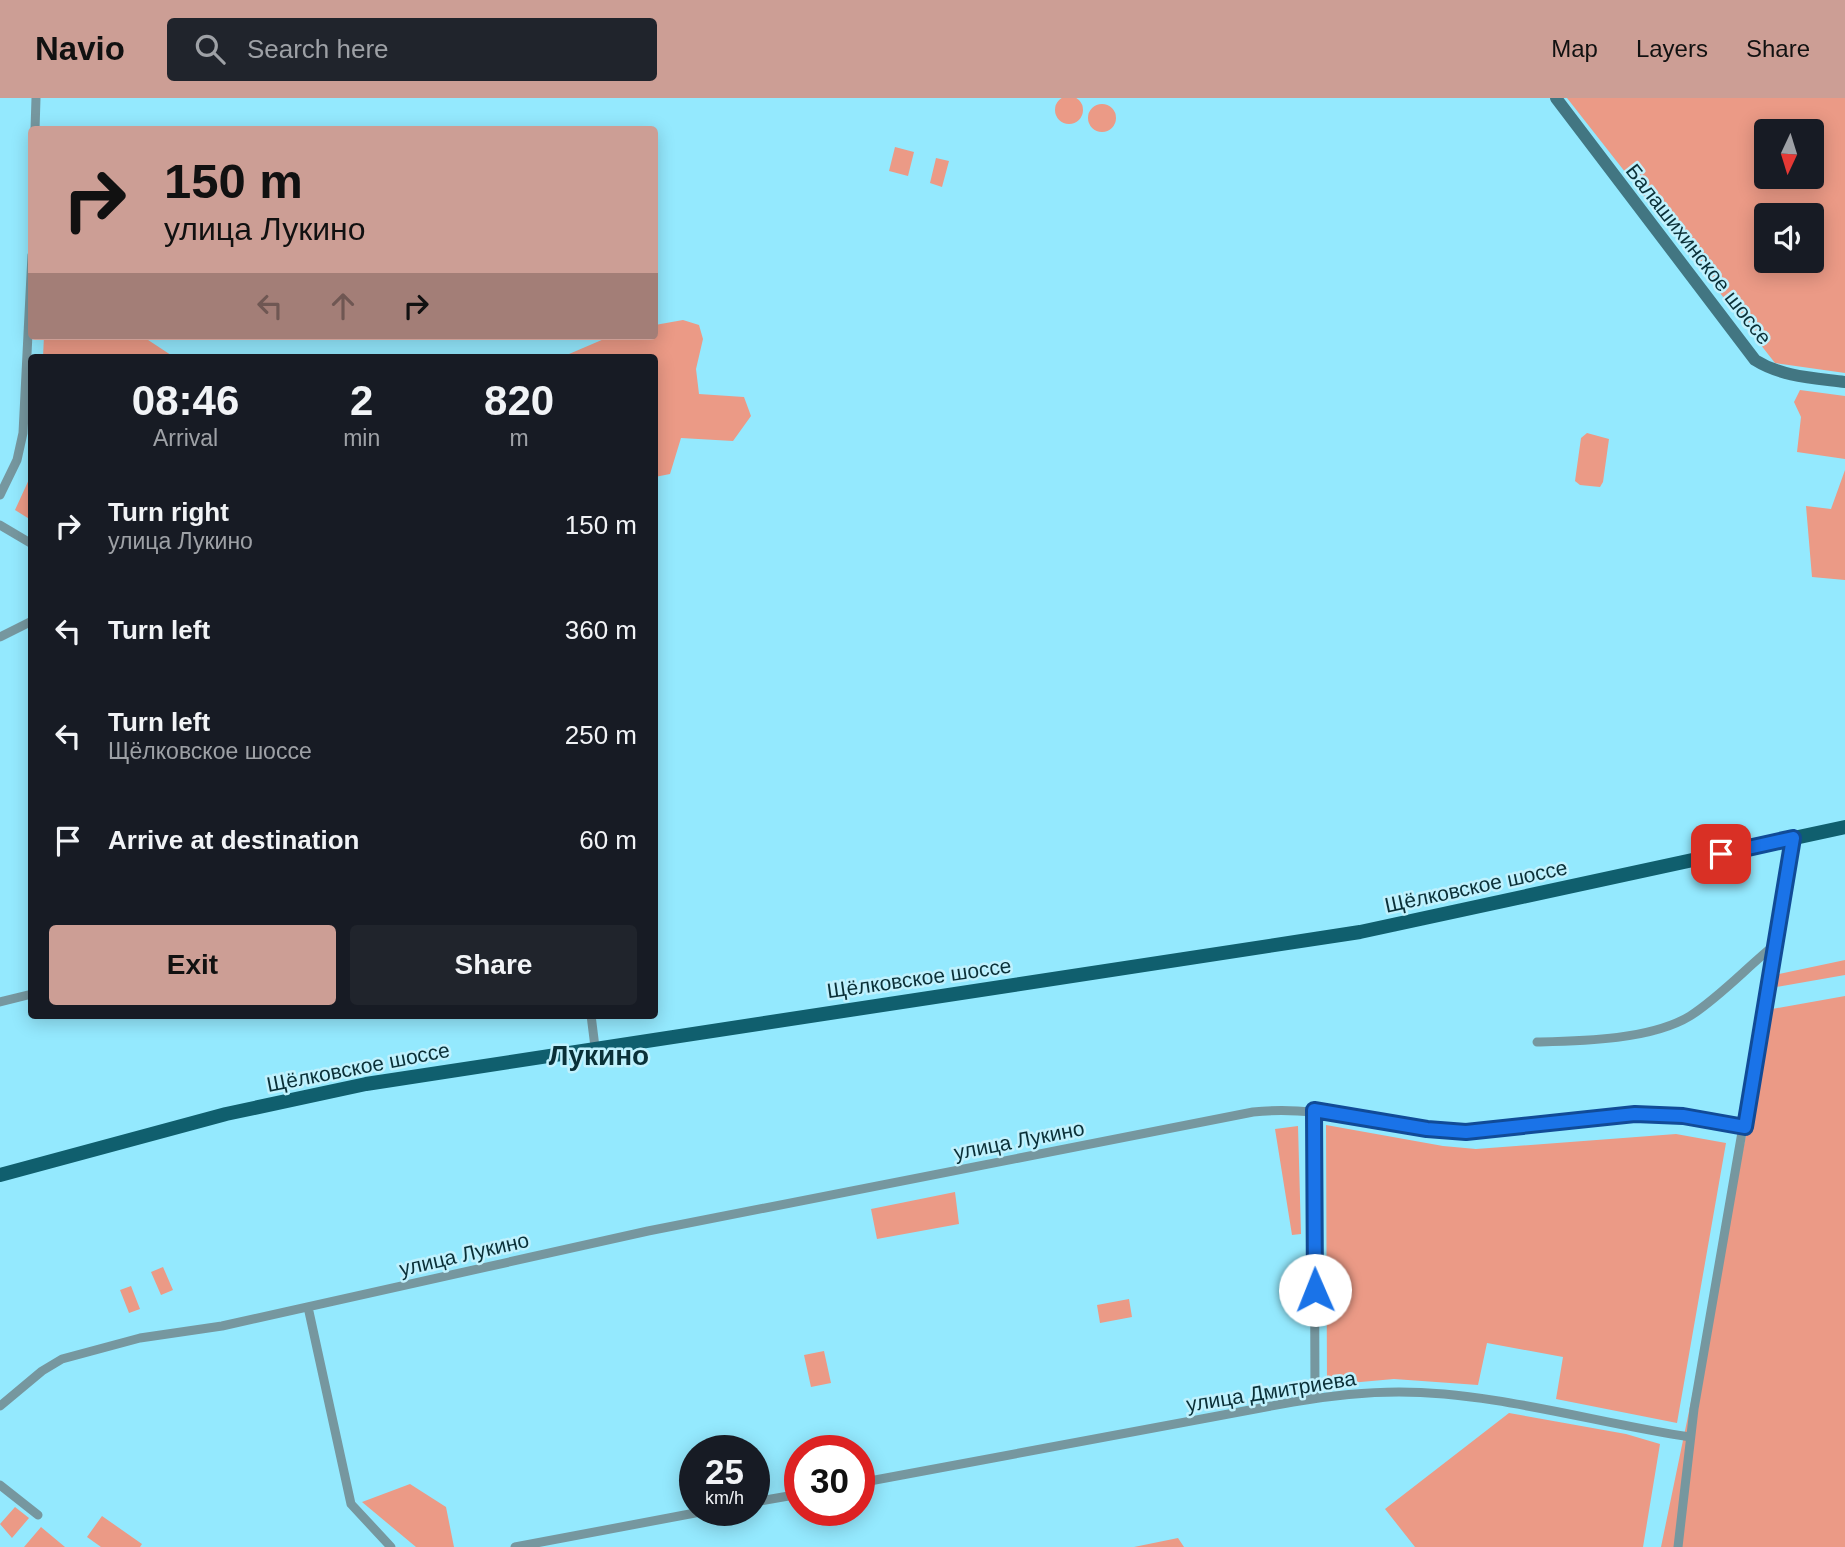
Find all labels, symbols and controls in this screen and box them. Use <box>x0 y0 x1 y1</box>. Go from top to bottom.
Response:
search box <box>167 18 657 81</box>
text: Navio <box>35 30 125 67</box>
icon: search <box>191 30 229 68</box>
text: Search here <box>247 34 389 64</box>
text: Map <box>1551 35 1598 62</box>
text: Layers <box>1636 35 1708 62</box>
text: Share <box>1746 35 1810 62</box>
north arrow <box>1754 119 1824 189</box>
map controls <box>1754 119 1824 273</box>
icon: right <box>49 154 140 245</box>
text: 150 m <box>164 154 303 208</box>
street label: Балашихинское шоссе <box>1622 159 1776 349</box>
button: sound <box>1754 203 1824 273</box>
text: улица Лукино <box>164 211 366 247</box>
icon: left <box>251 287 289 325</box>
icon: ahead <box>324 287 362 325</box>
icon: right <box>397 287 435 325</box>
text: 08:46 <box>132 377 239 424</box>
text: 2 <box>350 377 373 424</box>
text: 820 <box>484 377 554 424</box>
text: Arrival <box>153 425 218 451</box>
text: min <box>343 425 380 451</box>
text: m <box>510 425 529 451</box>
text: Turn right <box>108 497 229 527</box>
icon: right <box>49 507 87 545</box>
text: 150 m <box>565 510 637 540</box>
text: улица Лукино <box>108 528 253 554</box>
icon: left <box>49 612 87 650</box>
text: Turn left <box>108 615 210 645</box>
text: 360 m <box>565 615 637 645</box>
text: Turn left <box>108 707 210 737</box>
icon: left <box>49 717 87 755</box>
text: 250 m <box>565 720 637 750</box>
text: Щёлковское шоссе <box>108 738 312 764</box>
icon: arrive <box>49 822 87 860</box>
pin <box>1691 824 1751 884</box>
text: Arrive at destination <box>108 825 359 855</box>
text: 60 m <box>579 825 637 855</box>
icon: arrive <box>1702 835 1740 873</box>
street label: Щёлковское шоссе <box>1383 855 1569 917</box>
button: Exit <box>49 925 336 1005</box>
button: Share <box>350 925 637 1005</box>
street label: Щёлковское шоссе <box>825 954 1013 1002</box>
street label: Щёлковское шоссе <box>265 1038 451 1096</box>
district label: Лукино <box>549 1040 649 1071</box>
street label: улица Лукино <box>952 1116 1086 1164</box>
street label: улица Лукино <box>397 1228 531 1280</box>
position arrow <box>1278 1253 1352 1327</box>
street label: улица Дмитриева <box>1185 1366 1358 1416</box>
speed limit sign: 30 <box>784 1435 875 1526</box>
text: 25 <box>705 1452 744 1491</box>
text: km/h <box>705 1488 744 1508</box>

